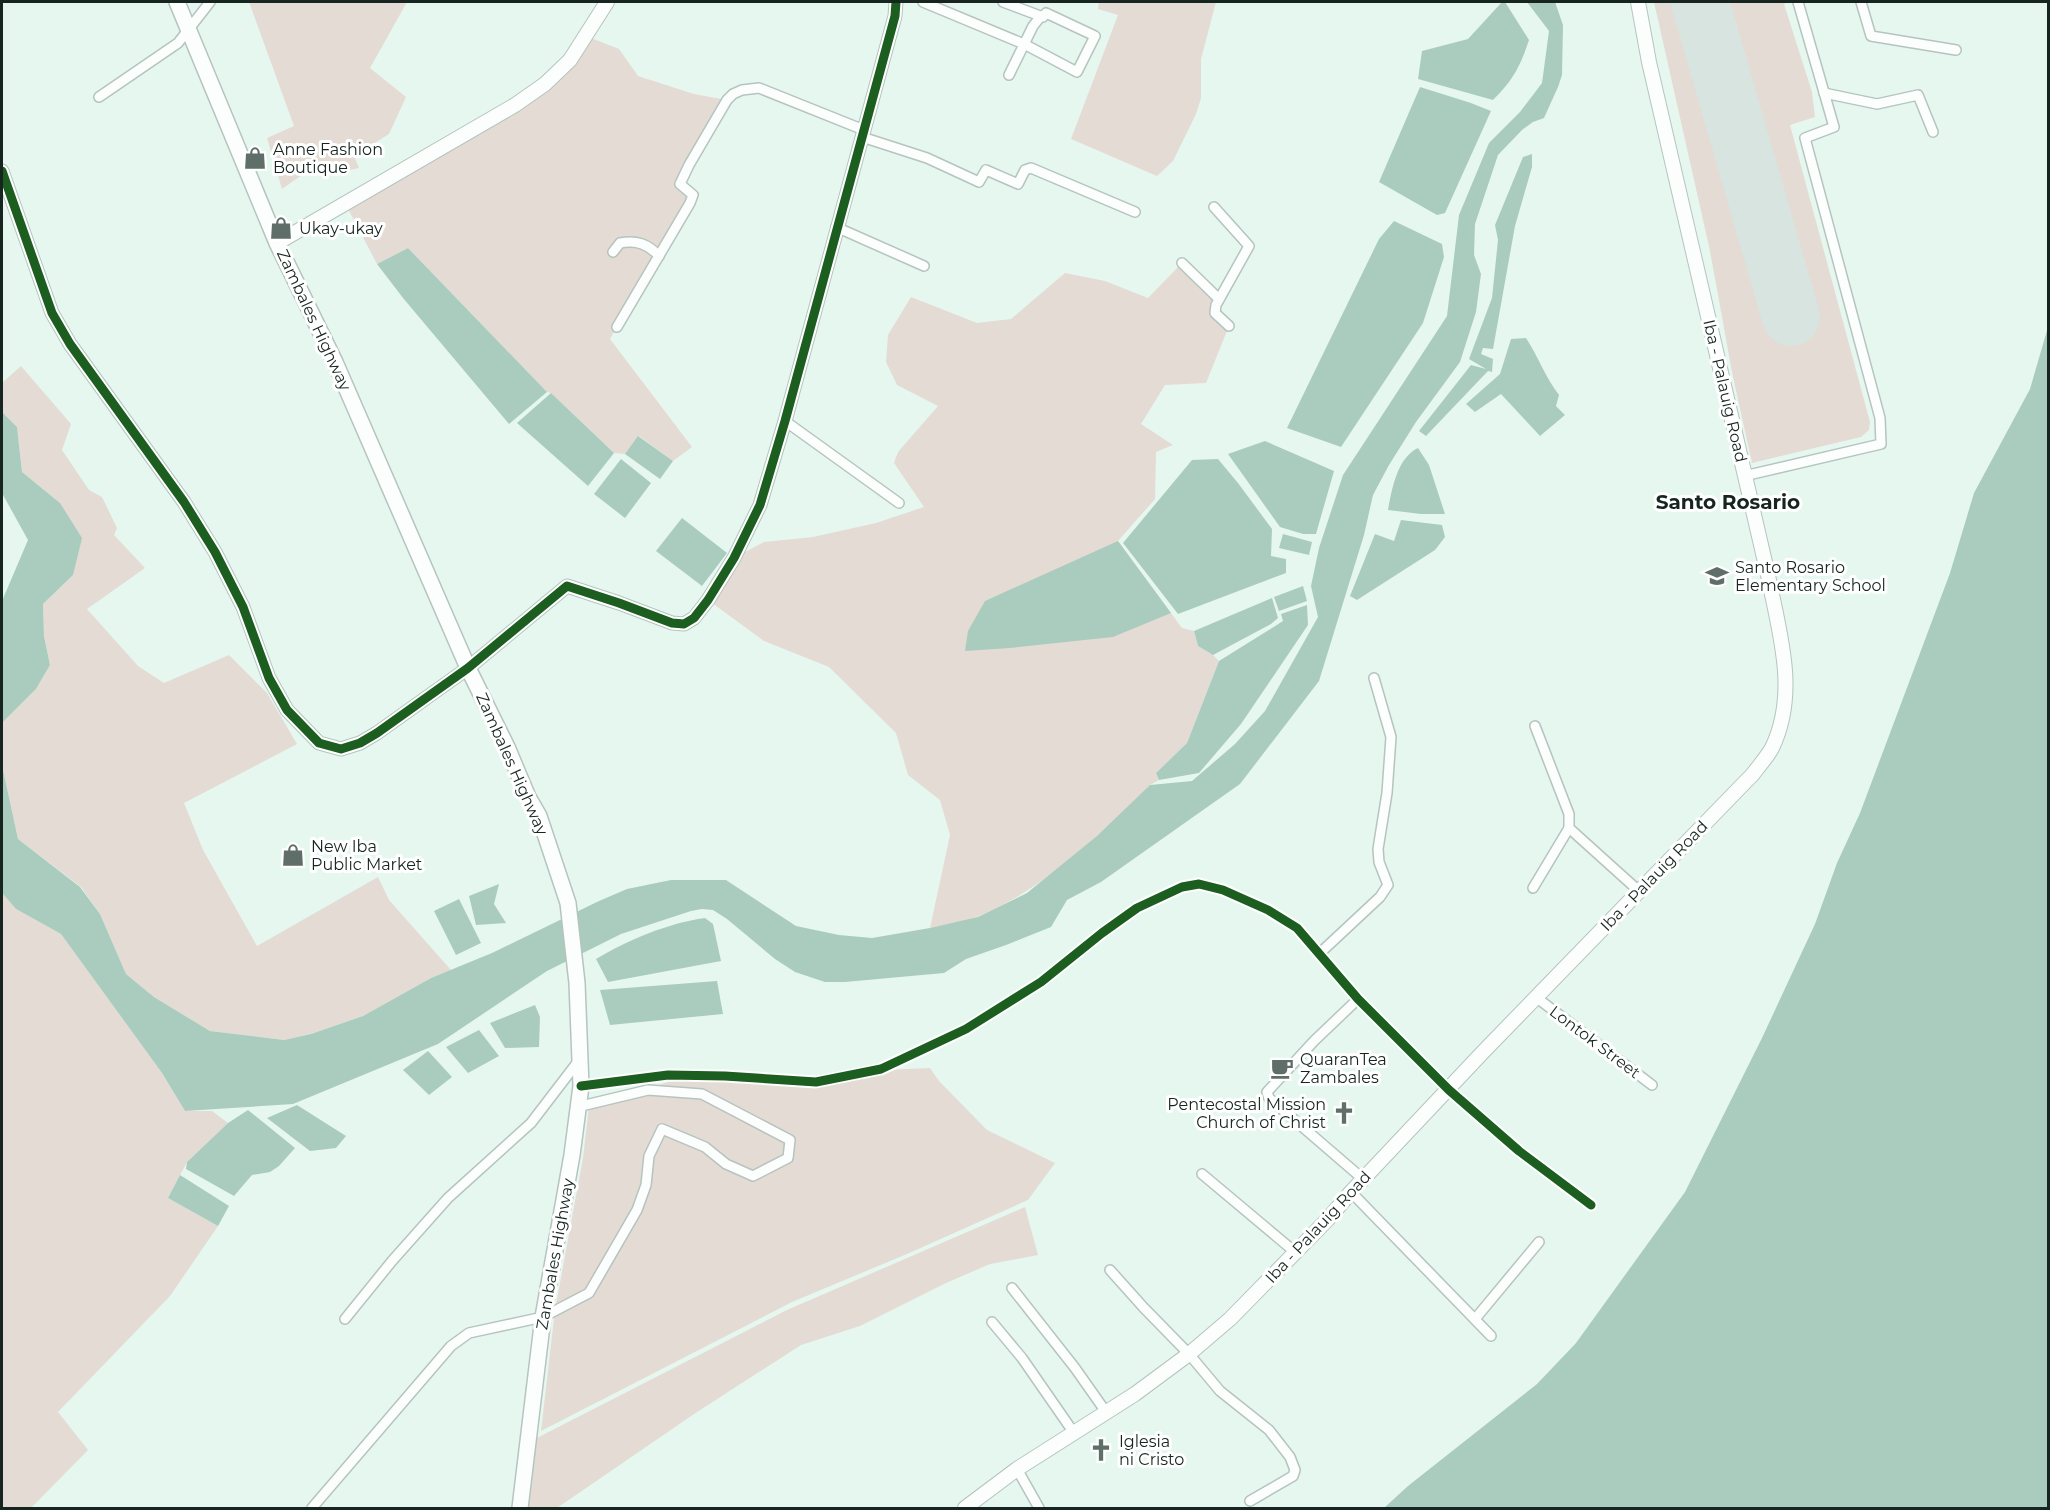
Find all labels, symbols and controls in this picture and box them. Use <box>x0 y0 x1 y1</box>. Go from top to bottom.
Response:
place label: Anne Fashion Boutique <box>273 140 383 177</box>
shop icon: Anne Fashion Boutique <box>242 145 268 171</box>
shop icon: Ukay-ukay <box>268 215 294 241</box>
place label: Ukay-ukay <box>299 219 383 238</box>
street label: Zambales Highway <box>273 246 355 394</box>
street label: Iba - Palauig Road <box>1699 318 1751 464</box>
district label: Santo Rosario <box>1656 490 1800 514</box>
place label: Santo Rosario Elementary School <box>1735 558 1886 595</box>
school or university icon: Santo Rosario Elementary School <box>1704 563 1730 589</box>
street label: Zambales Highway <box>472 690 552 838</box>
street label: Iba - Palauig Road <box>1596 817 1712 935</box>
place label: New Iba Public Market <box>311 837 423 874</box>
shop icon: New Iba Public Market <box>280 842 306 868</box>
street label: Lontok Street <box>1546 1002 1644 1083</box>
place label: QuaranTea Zambales <box>1300 1050 1387 1087</box>
cafe icon: QuaranTea Zambales <box>1269 1055 1295 1081</box>
place label: Pentecostal Mission Church of Christ <box>1167 1095 1326 1132</box>
church icon: Pentecostal Mission Church of Christ <box>1331 1100 1357 1126</box>
street label: Iba - Palauig Road <box>1261 1167 1375 1287</box>
street label: Zambales Highway <box>532 1176 578 1331</box>
place label: Iglesia ni Cristo <box>1119 1432 1184 1469</box>
church icon: Iglesia ni Cristo <box>1088 1437 1114 1463</box>

